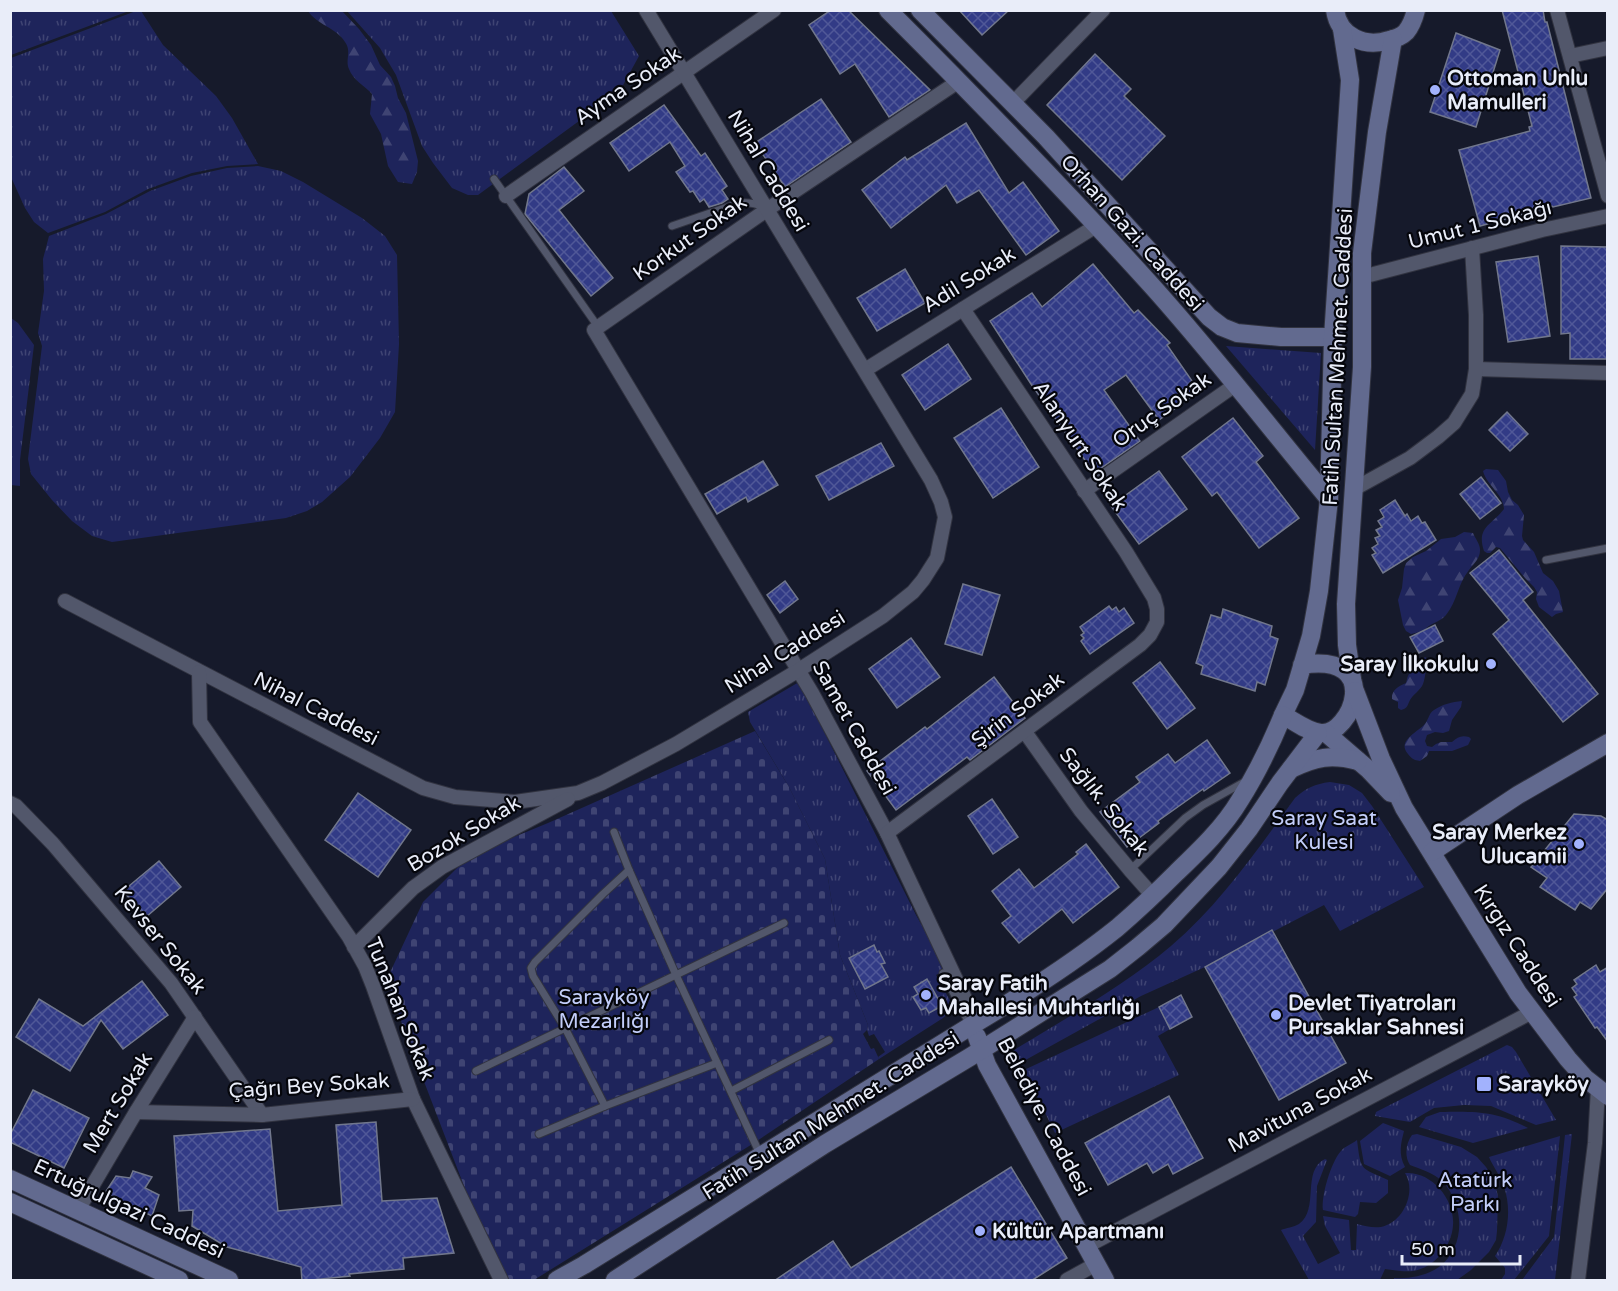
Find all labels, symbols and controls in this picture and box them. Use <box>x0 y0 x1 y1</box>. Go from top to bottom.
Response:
street label: Ayma Sokak <box>570 41 686 131</box>
place label: Ottoman Unlu Mamulleri <box>1447 66 1588 115</box>
marker: Ottoman Unlu Mamulleri <box>1428 83 1442 97</box>
street label: Nihal Caddesi <box>722 106 814 236</box>
street label: Orhan Gazi. Caddesi <box>1055 150 1209 316</box>
street label: Korkut Sokak <box>628 190 752 286</box>
street label: Umut 1 Sokağı <box>1406 195 1554 255</box>
street label: Fatih Sultan Mehmet. Caddesi <box>1318 208 1358 506</box>
street label: Adil Sokak <box>918 242 1020 318</box>
street label: Oruç Sokak <box>1108 367 1216 453</box>
street label: Alanyurt Sokak <box>1027 376 1133 516</box>
street label: Nihal Caddesi <box>720 605 850 699</box>
place label: Saray İlkokulu <box>1341 652 1479 677</box>
street label: Samet Caddesi <box>807 657 901 799</box>
marker: Saray İlkokulu <box>1484 657 1498 671</box>
street label: Nihal Caddesi <box>249 667 383 751</box>
street label: Şirin Sokak <box>967 667 1069 753</box>
street label: Sağlık. Sokak <box>1054 743 1154 861</box>
street label: Bozok Sokak <box>403 790 525 878</box>
park label: Saray Saat Kulesi <box>1271 806 1377 855</box>
place label: Saray Merkez Ulucamii <box>1432 820 1568 869</box>
marker: Saray Merkez Ulucamii <box>1572 837 1586 851</box>
street label: Kırgız Caddesi <box>1468 880 1566 1012</box>
street label: Kevser Sokak <box>109 881 211 999</box>
street label: Tunahan Sokak <box>360 934 440 1084</box>
place label: Saray Fatih Mahallesi Muhtarlığı <box>938 971 1140 1020</box>
park label: Sarayköy Mezarlığı <box>558 985 650 1034</box>
marker: Saray Fatih Mahallesi Muhtarlığı <box>919 988 933 1002</box>
place label: Devlet Tiyatroları Pursaklar Sahnesi <box>1288 991 1464 1040</box>
marker: Devlet Tiyatroları Pursaklar Sahnesi <box>1269 1008 1283 1022</box>
street label: Fatih Sultan Mehmet. Caddesi <box>698 1026 964 1206</box>
street label: Belediye. Caddesi <box>992 1033 1096 1201</box>
street label: Mert Sokak <box>78 1048 158 1158</box>
street label: Mavituna Sokak <box>1224 1062 1376 1158</box>
street label: Çağrı Bey Sokak <box>228 1068 390 1104</box>
place label: Sarayköy <box>1498 1072 1590 1097</box>
marker: Sarayköy <box>1475 1075 1493 1093</box>
street label: Ertuğrulgazi Caddesi <box>30 1154 228 1264</box>
park label: Atatürk Parkı <box>1437 1168 1513 1217</box>
place label: Kültür Apartmanı <box>992 1219 1164 1244</box>
marker: Kültür Apartmanı <box>973 1224 987 1238</box>
scale bar <box>1402 1228 1520 1266</box>
text: 50 m <box>1411 1238 1455 1260</box>

